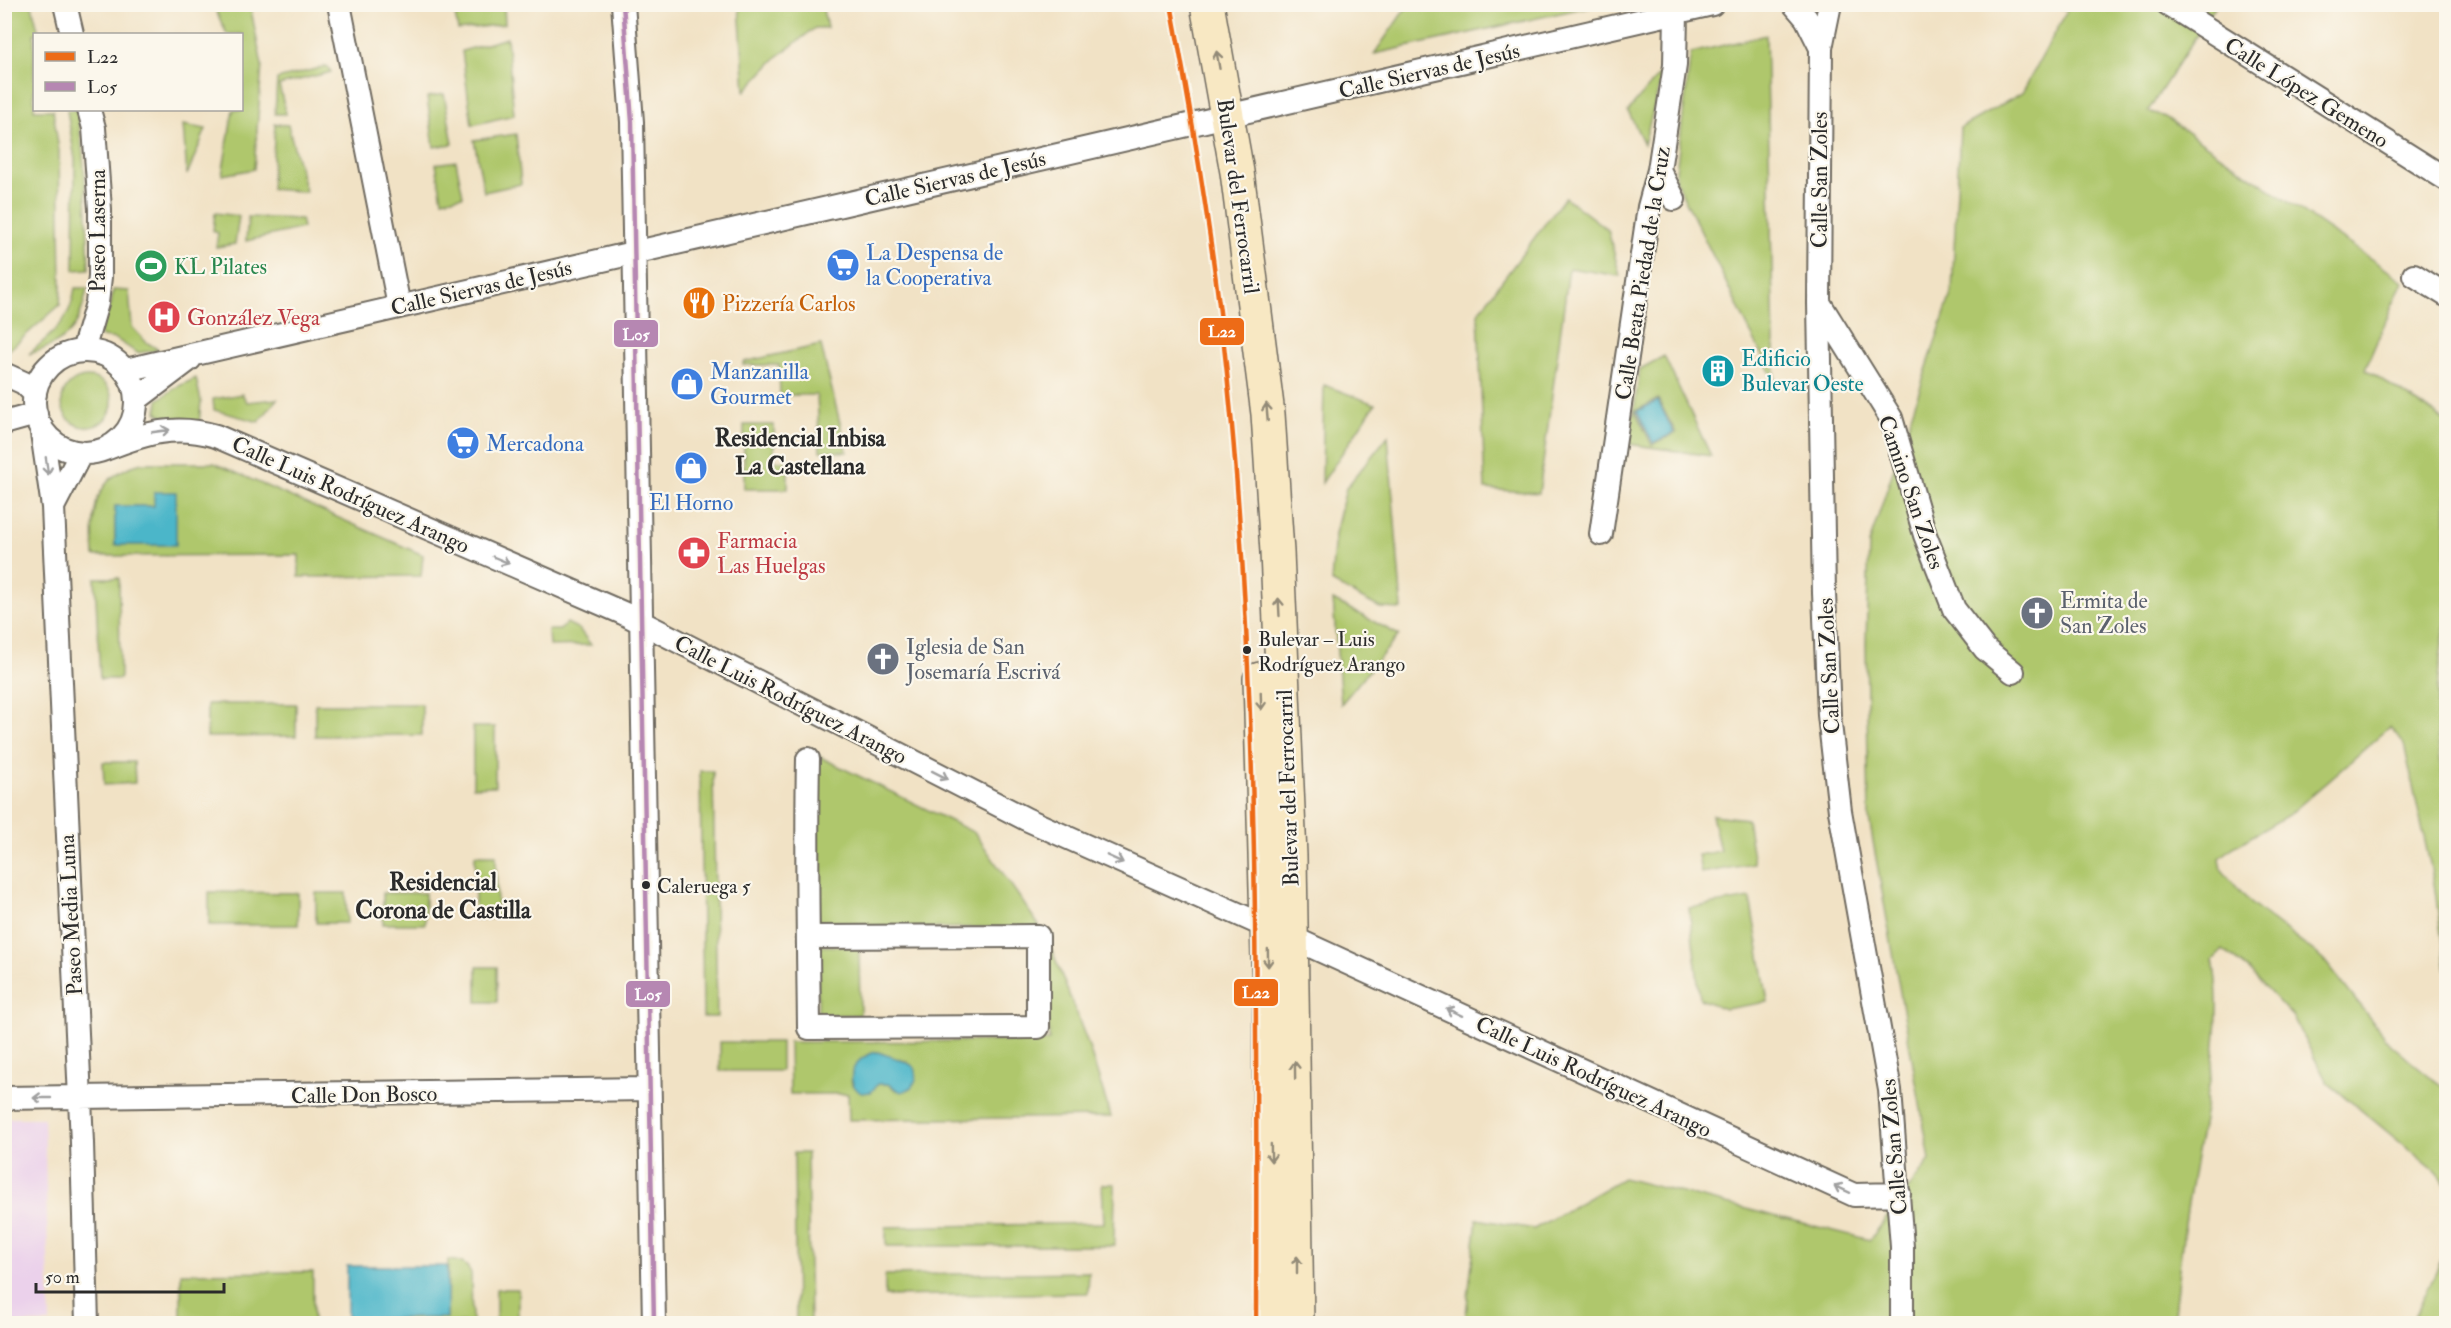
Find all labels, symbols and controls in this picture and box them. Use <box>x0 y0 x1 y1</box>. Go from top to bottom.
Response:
street label: Calle López Gemeno <box>2219 31 2394 155</box>
legend <box>33 33 243 111</box>
street label: Calle Siervas de Jesús <box>1336 37 1523 105</box>
text: L22 <box>87 46 118 69</box>
one-way arrow <box>1212 50 1223 70</box>
text: L05 <box>87 76 117 99</box>
street label: Bulevar del Ferrocarril <box>1210 97 1266 296</box>
street label: Calle San Zoles <box>1806 112 1834 248</box>
street label: Calle Beata Piedad de la Cruz <box>1609 144 1677 402</box>
street label: Calle Siervas de Jesús <box>862 145 1049 213</box>
street label: Paseo Laserna <box>84 168 112 293</box>
place label: La Despensa de la Cooperativa <box>866 239 1003 293</box>
supermarket icon: La Despensa de la Cooperativa <box>825 247 861 283</box>
sports icon: KL Pilates <box>133 248 169 284</box>
place label: KL Pilates <box>174 253 267 281</box>
street label: Calle Siervas de Jesús <box>388 254 575 322</box>
restaurant icon: Pizzería Carlos <box>681 285 717 321</box>
place label: Pizzería Carlos <box>722 290 856 318</box>
hospital icon: González Vega <box>146 299 182 335</box>
place label: González Vega <box>187 304 321 332</box>
line badge: L22 <box>1199 317 1245 346</box>
line badge: L05 <box>613 319 659 348</box>
text: L22 <box>1208 322 1236 342</box>
text: L05 <box>623 325 650 345</box>
place label: Edificio Bulevar Oeste <box>1741 345 1864 398</box>
building icon: Edificio Bulevar Oeste <box>1700 353 1736 389</box>
place label: Manzanilla Gourmet <box>710 358 810 411</box>
shop icon: Manzanilla Gourmet <box>669 366 705 402</box>
one-way arrow <box>1261 403 1272 423</box>
street label: Camino San Zoles <box>1872 412 1951 573</box>
district label: Residencial Inbisa La Castellana <box>715 423 887 482</box>
supermarket icon: Mercadona <box>445 425 481 461</box>
one-way arrow <box>151 426 171 437</box>
street label: Calle Luis Rodríguez Arango <box>227 430 474 560</box>
place label: Mercadona <box>486 430 585 458</box>
shop icon: El Horno <box>673 450 709 486</box>
one-way arrow <box>41 456 52 476</box>
place label: El Horno <box>649 489 733 517</box>
place label: Farmacia Las Huelgas <box>717 527 826 580</box>
pharmacy icon: Farmacia Las Huelgas <box>676 535 712 571</box>
one-way arrow <box>491 555 509 566</box>
place label: Ermita de San Zoles <box>2060 587 2148 640</box>
church icon: Ermita de San Zoles <box>2019 595 2055 631</box>
one-way arrow <box>1274 597 1285 617</box>
street label: Calle San Zoles <box>1811 597 1847 735</box>
place label: Bulevar – Luis Rodríguez Arango <box>1258 627 1405 677</box>
street label: Calle Luis Rodríguez Arango <box>670 629 912 771</box>
place label: Iglesia de San Josemaría Escrivá <box>905 633 1061 686</box>
church icon: Iglesia de San Josemaría Escrivá <box>865 641 901 677</box>
marker: Bulevar – Luis Rodríguez Arango <box>1241 644 1253 656</box>
street label: Bulevar del Ferrocarril <box>1271 689 1305 887</box>
one-way arrow <box>1255 690 1267 710</box>
one-way arrow <box>930 769 948 781</box>
street label: Paseo Media Luna <box>53 833 89 996</box>
one-way arrow <box>1106 854 1124 866</box>
district label: Residencial Corona de Castilla <box>355 867 532 926</box>
place label: Caleruega 5 <box>657 874 751 899</box>
marker: Caleruega 5 <box>640 879 652 891</box>
one-way arrow <box>1262 948 1274 968</box>
line badge: L22 <box>1233 978 1279 1007</box>
line badge: L05 <box>625 980 671 1008</box>
text: L22 <box>1242 983 1270 1003</box>
text: L05 <box>635 985 662 1005</box>
one-way arrow <box>1446 1006 1464 1018</box>
street label: Calle Luis Rodríguez Arango <box>1471 1010 1716 1144</box>
one-way arrow <box>1289 1061 1301 1081</box>
street label: Calle San Zoles <box>1874 1078 1914 1216</box>
street label: Calle Don Bosco <box>291 1080 438 1110</box>
one-way arrow <box>32 1092 52 1103</box>
one-way arrow <box>1265 1143 1277 1163</box>
one-way arrow <box>1833 1183 1851 1194</box>
scale bar <box>36 1256 224 1294</box>
one-way arrow <box>1291 1256 1303 1276</box>
text: 50 m <box>45 1266 80 1289</box>

